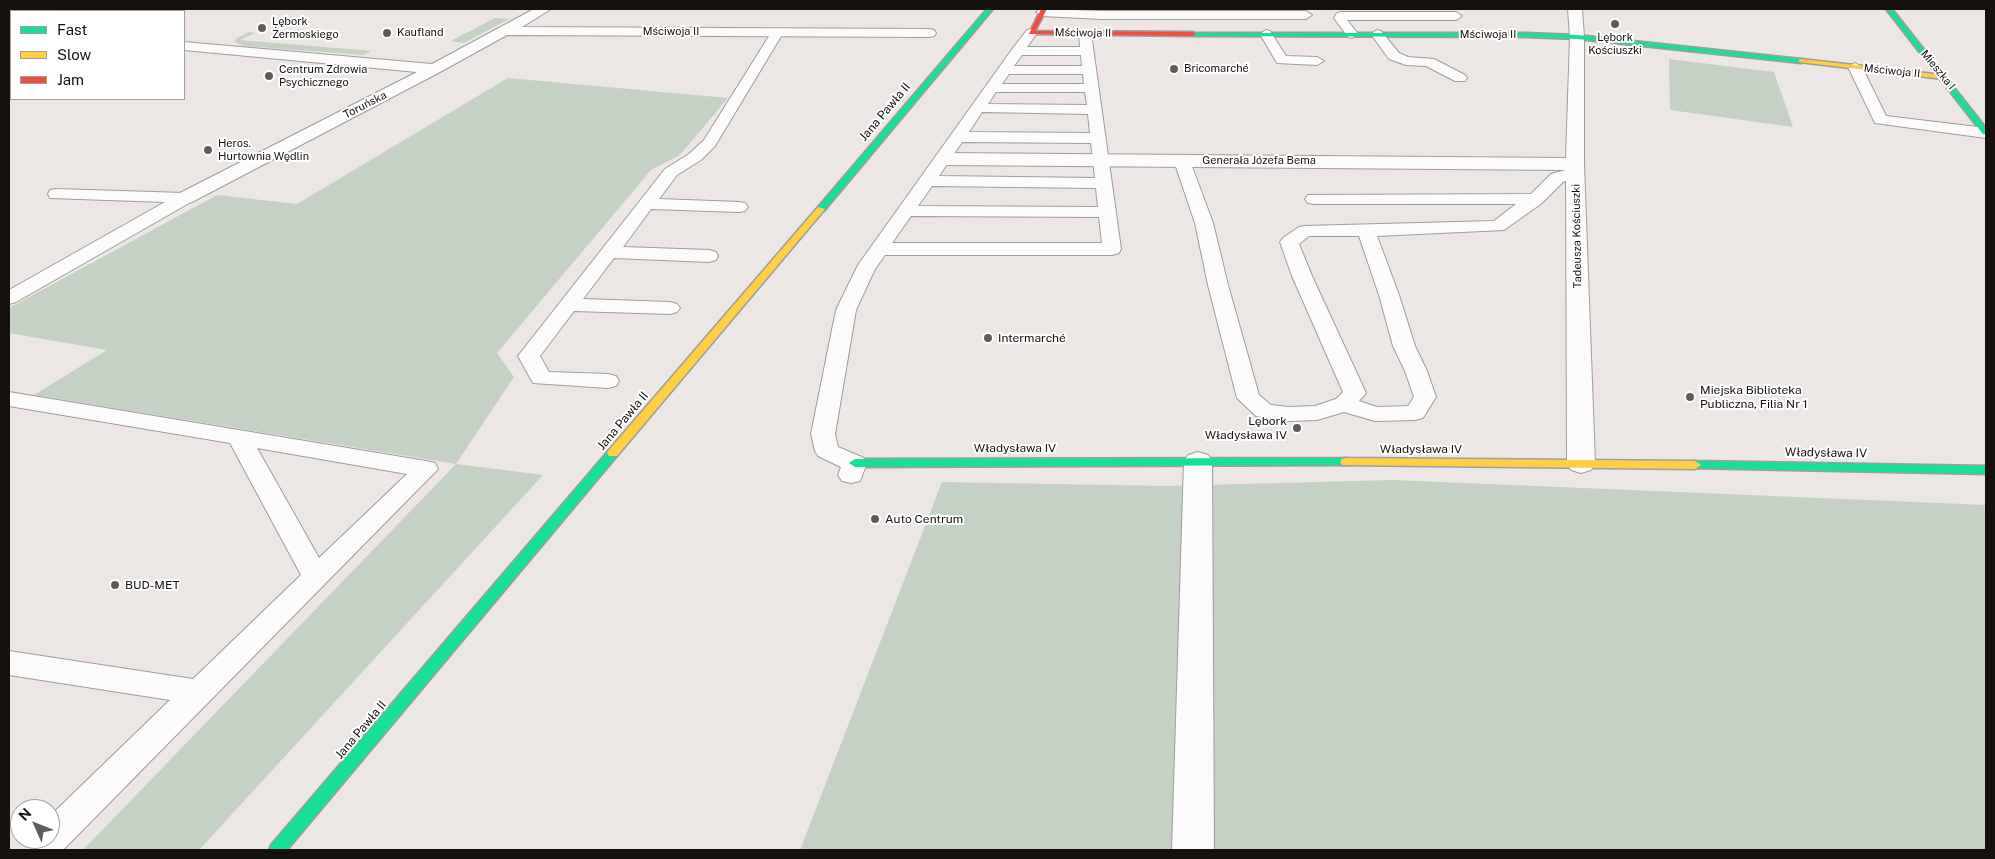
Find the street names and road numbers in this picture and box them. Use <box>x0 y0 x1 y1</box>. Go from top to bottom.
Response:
street label: Mściwoja II <box>643 25 699 39</box>
street label: Mściwoja II <box>1055 26 1111 40</box>
street label: Mściwoja II <box>1460 28 1516 42</box>
street label: Mieszka I <box>1918 47 1958 93</box>
street label: Mściwoja II <box>1863 61 1921 81</box>
street label: Jana Pawła II <box>857 80 913 144</box>
street label: Toruńska <box>341 89 389 121</box>
street label: Generała Józefa Bema <box>1202 154 1316 168</box>
street label: Tadeusza Kościuszki <box>1569 184 1585 288</box>
street label: Jana Pawła II <box>595 389 651 453</box>
street label: Władysława IV <box>974 441 1056 455</box>
street label: Władysława IV <box>1380 442 1462 456</box>
street label: Władysława IV <box>1785 445 1867 461</box>
street label: Jana Pawła II <box>333 698 389 762</box>

